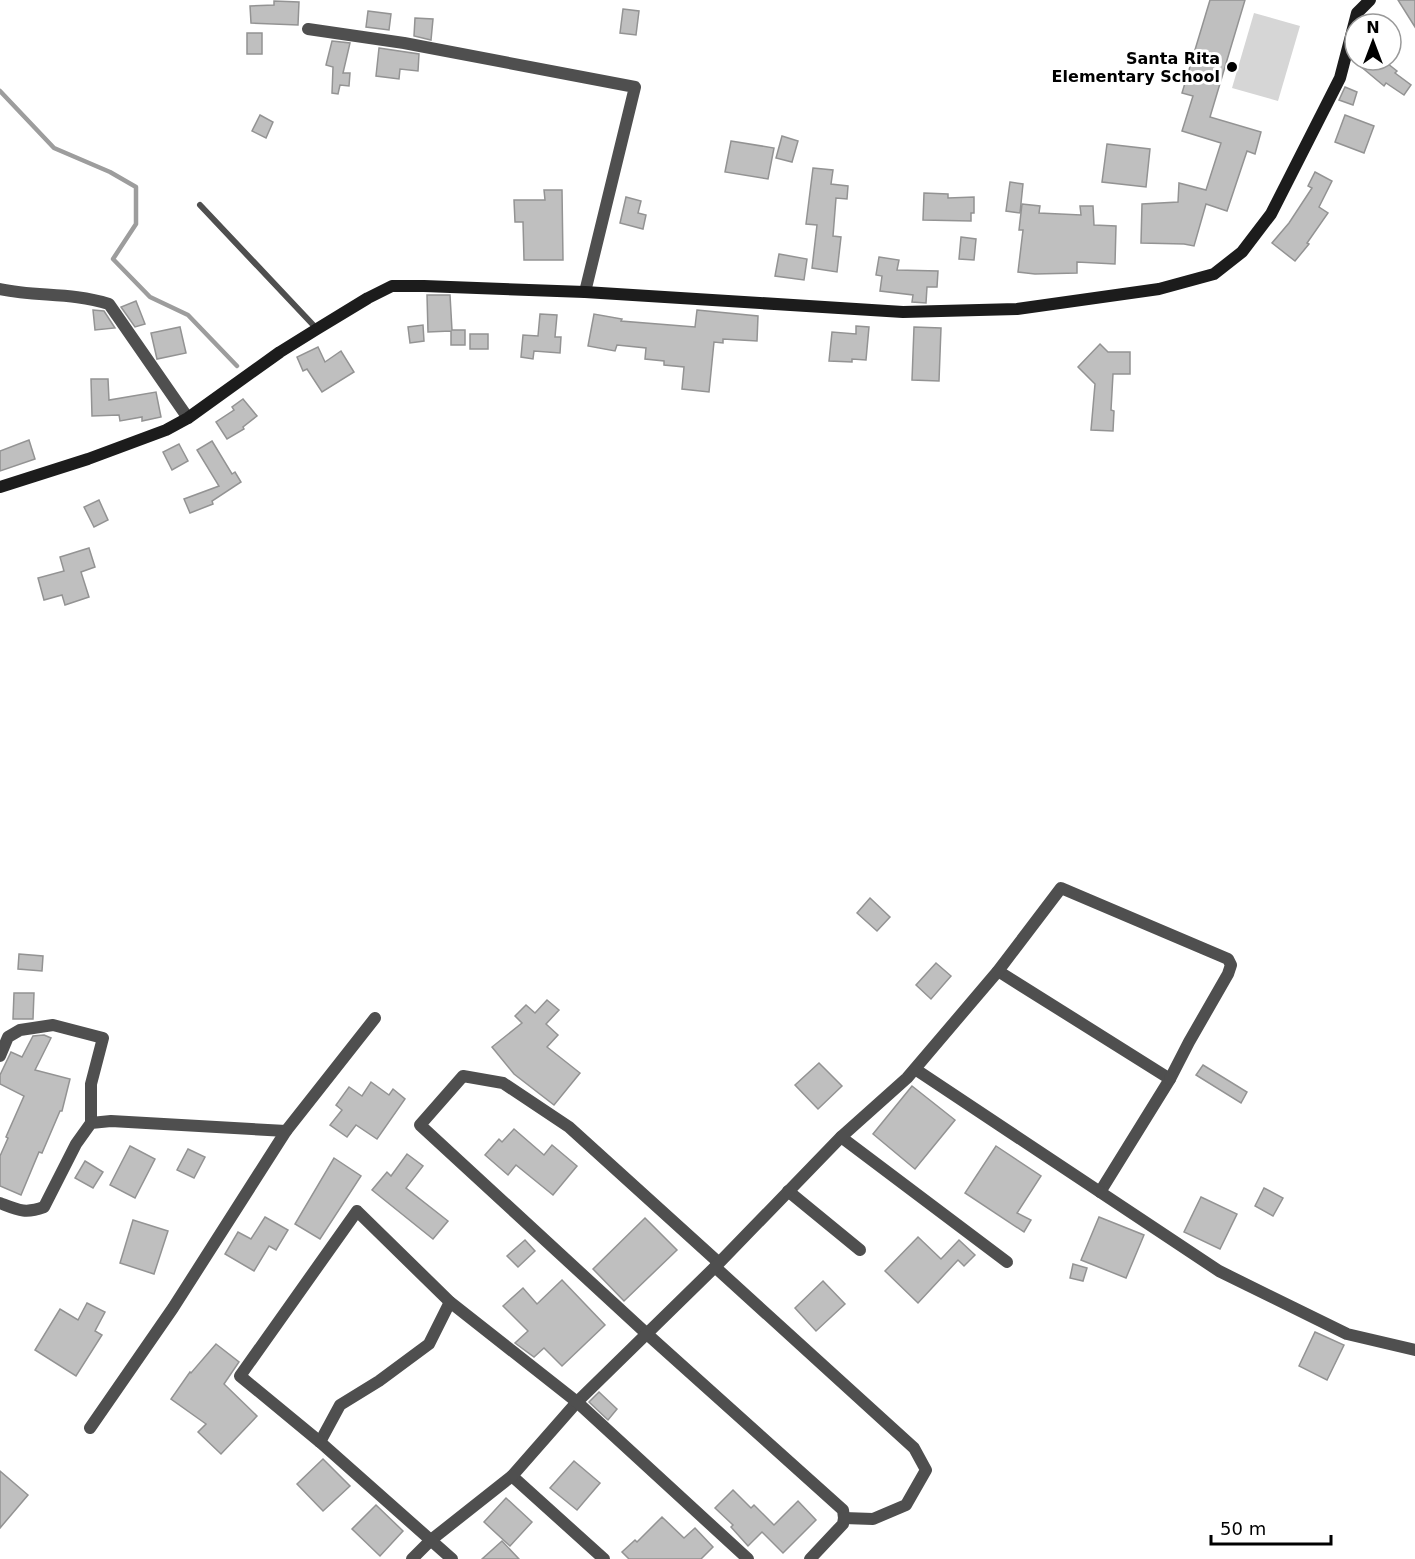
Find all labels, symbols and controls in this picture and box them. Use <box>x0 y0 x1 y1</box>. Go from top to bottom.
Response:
north arrow <box>1343 12 1403 72</box>
text: N <box>1366 18 1380 37</box>
place label: Santa Rita Elementary School <box>1052 49 1220 86</box>
marker: Santa Rita Elementary School <box>1225 60 1239 74</box>
scale bar <box>1211 1508 1331 1546</box>
text: 50 m <box>1220 1518 1266 1539</box>

